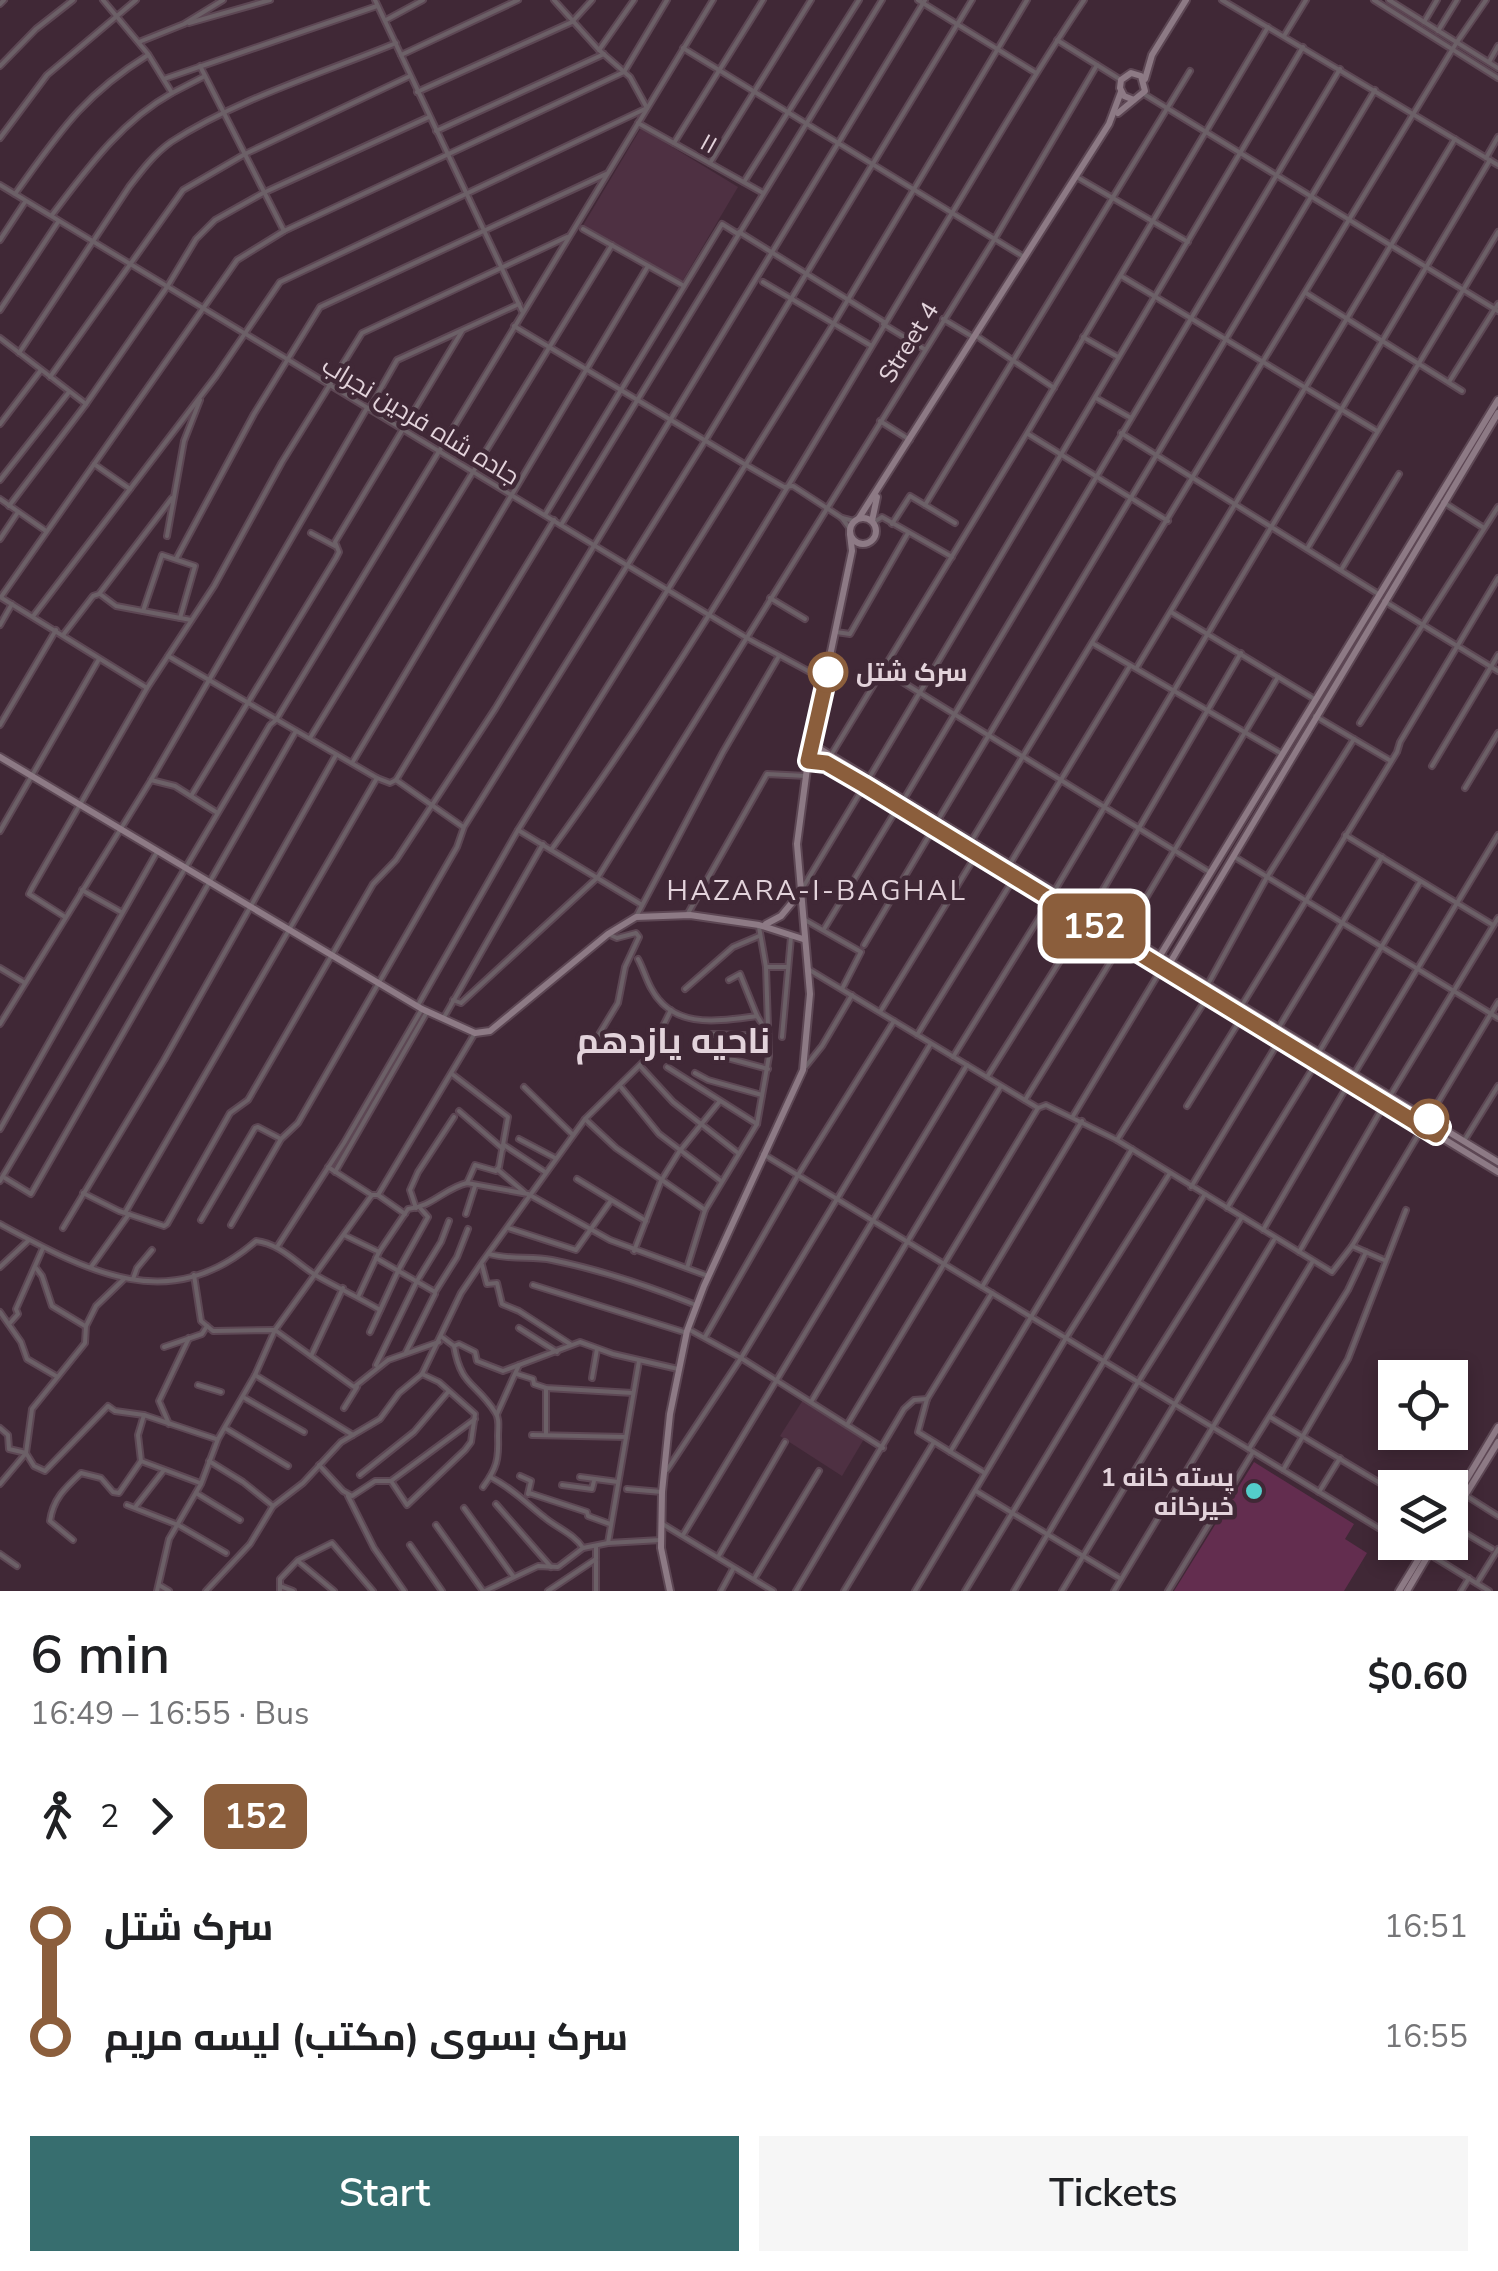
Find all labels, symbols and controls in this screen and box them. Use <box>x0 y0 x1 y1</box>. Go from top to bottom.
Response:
street label: ۱۱ <box>694 125 724 162</box>
street label: Street 4 <box>871 296 947 390</box>
street label: جاده شاه فردین نجراب <box>316 348 525 493</box>
marker: سرک شتل <box>809 653 847 691</box>
place label: سرک شتل <box>856 656 967 690</box>
district label: HAZARA-I-BAGHAL <box>667 872 967 910</box>
line badge: 152 <box>1036 894 1152 958</box>
text: 152 <box>1062 903 1126 950</box>
district label: ناحیه یازدهم <box>576 1018 770 1065</box>
unlabelled marker <box>1410 1100 1448 1138</box>
map controls <box>1378 1360 1468 1560</box>
button: locate <box>1378 1360 1468 1450</box>
place label: 1 پسته خانه خیرخانه <box>1101 1461 1234 1524</box>
button: layers <box>1378 1470 1468 1560</box>
marker: 1 پسته خانه خیرخانه <box>1243 1480 1265 1502</box>
text: 6 min <box>30 1617 170 1692</box>
text: $0.60 <box>1367 1651 1468 1702</box>
text: 16:49 – 16:55 · Bus <box>30 1692 309 1735</box>
icon: walk <box>30 1789 85 1844</box>
icon: forward <box>134 1789 189 1844</box>
text: 152 <box>224 1793 287 1840</box>
text: 2 <box>100 1795 119 1838</box>
text: سرک شتل <box>104 1902 273 1953</box>
text: 16:51 <box>1384 1905 1468 1948</box>
text: سرک بسوی (مکتب) لیسه مریم <box>104 2012 628 2063</box>
text: 16:55 <box>1384 2015 1468 2058</box>
button: Start <box>30 2136 739 2251</box>
button: Tickets <box>759 2136 1468 2251</box>

